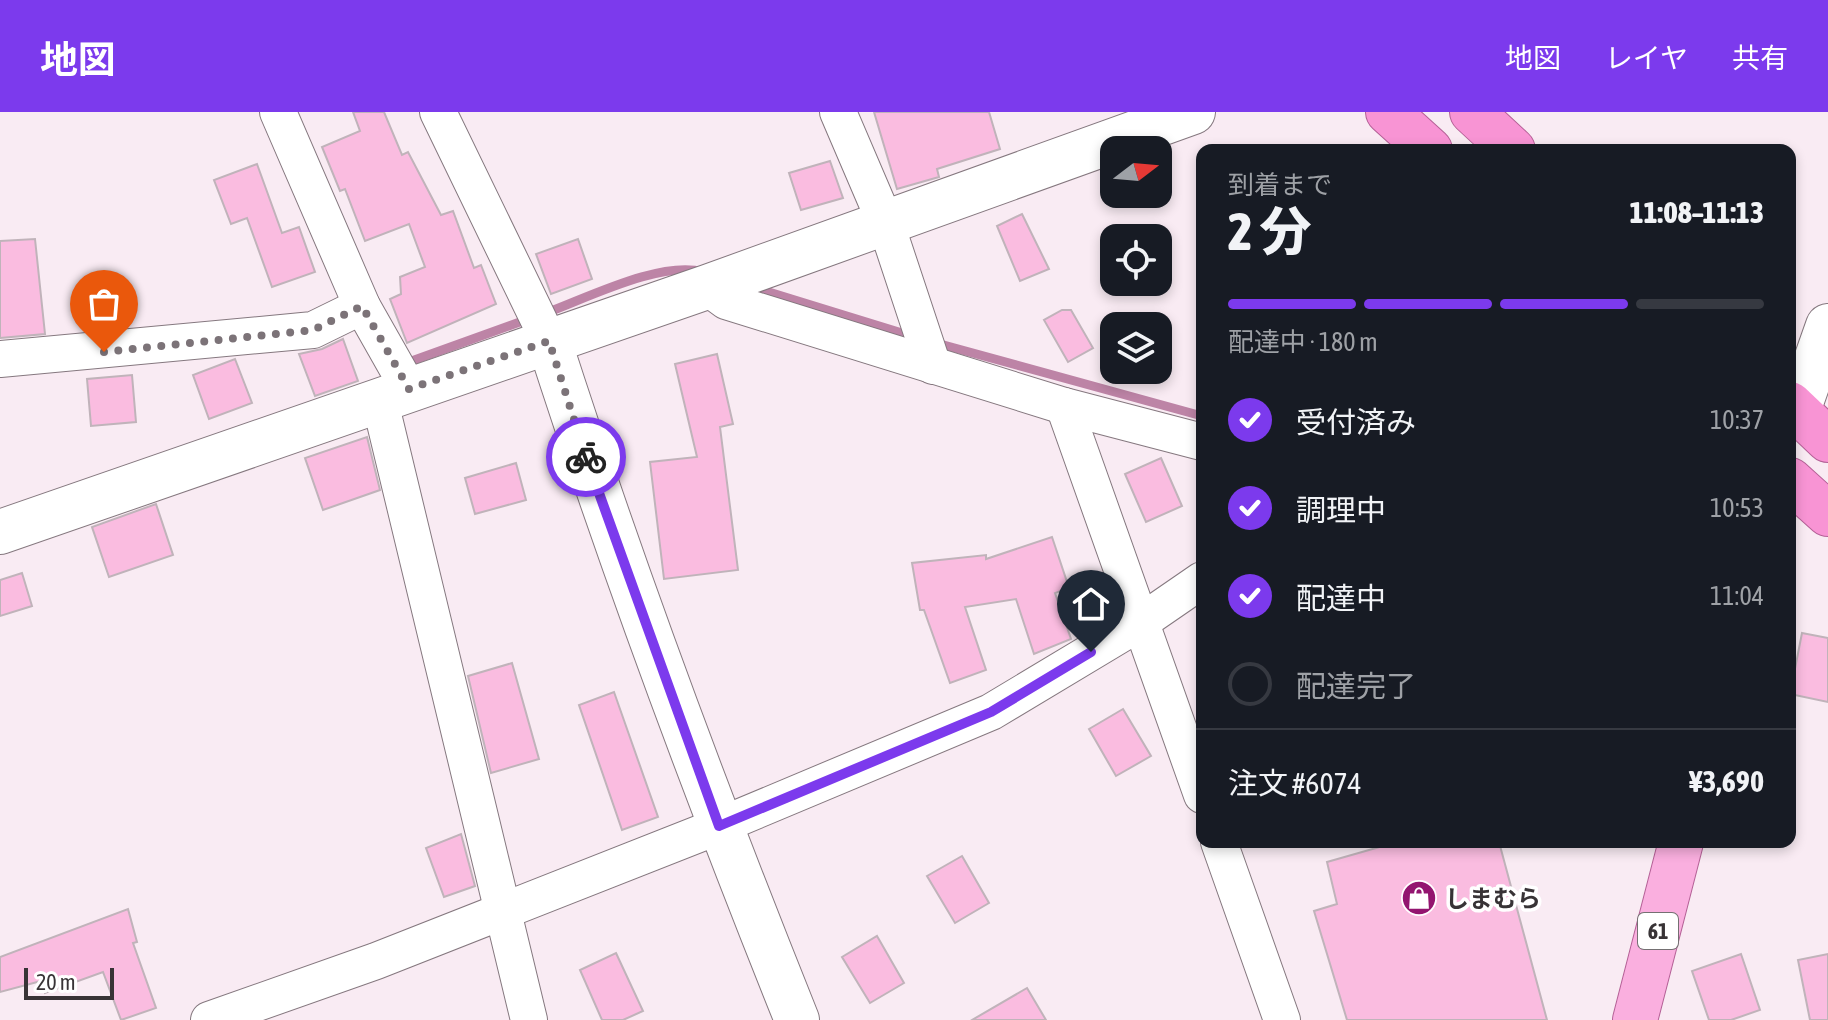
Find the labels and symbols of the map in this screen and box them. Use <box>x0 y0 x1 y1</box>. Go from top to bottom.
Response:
north arrow <box>1100 136 1172 208</box>
pin <box>70 270 138 352</box>
courier <box>546 417 626 497</box>
pin <box>1057 570 1125 652</box>
shop icon: しまむら <box>1400 879 1438 917</box>
place label: しまむら <box>1445 885 1541 912</box>
road number: 61 <box>1638 913 1678 949</box>
scale bar <box>24 964 114 1000</box>

